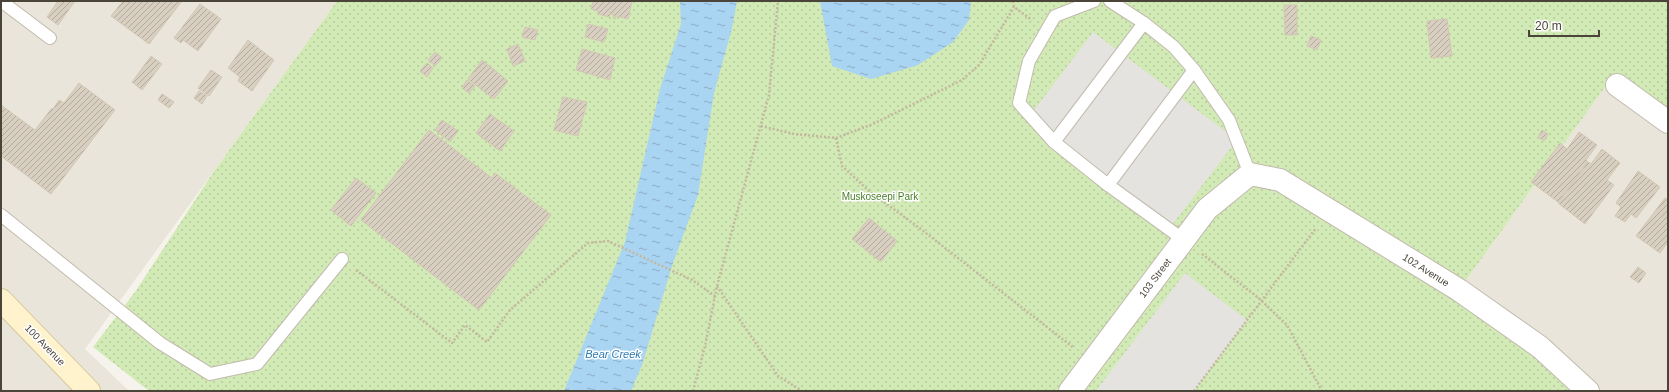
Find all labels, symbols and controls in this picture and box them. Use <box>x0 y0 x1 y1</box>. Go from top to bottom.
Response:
scale bar <box>1529 12 1599 38</box>
text: 20 m <box>1535 19 1562 33</box>
park label: Muskoseepi Park <box>842 191 919 202</box>
street label: 102 Avenue <box>1401 251 1452 289</box>
street label: 103 Street <box>1137 256 1173 300</box>
street label: 100 Avenue <box>23 322 68 368</box>
water label: Bear Creek <box>585 348 641 360</box>

